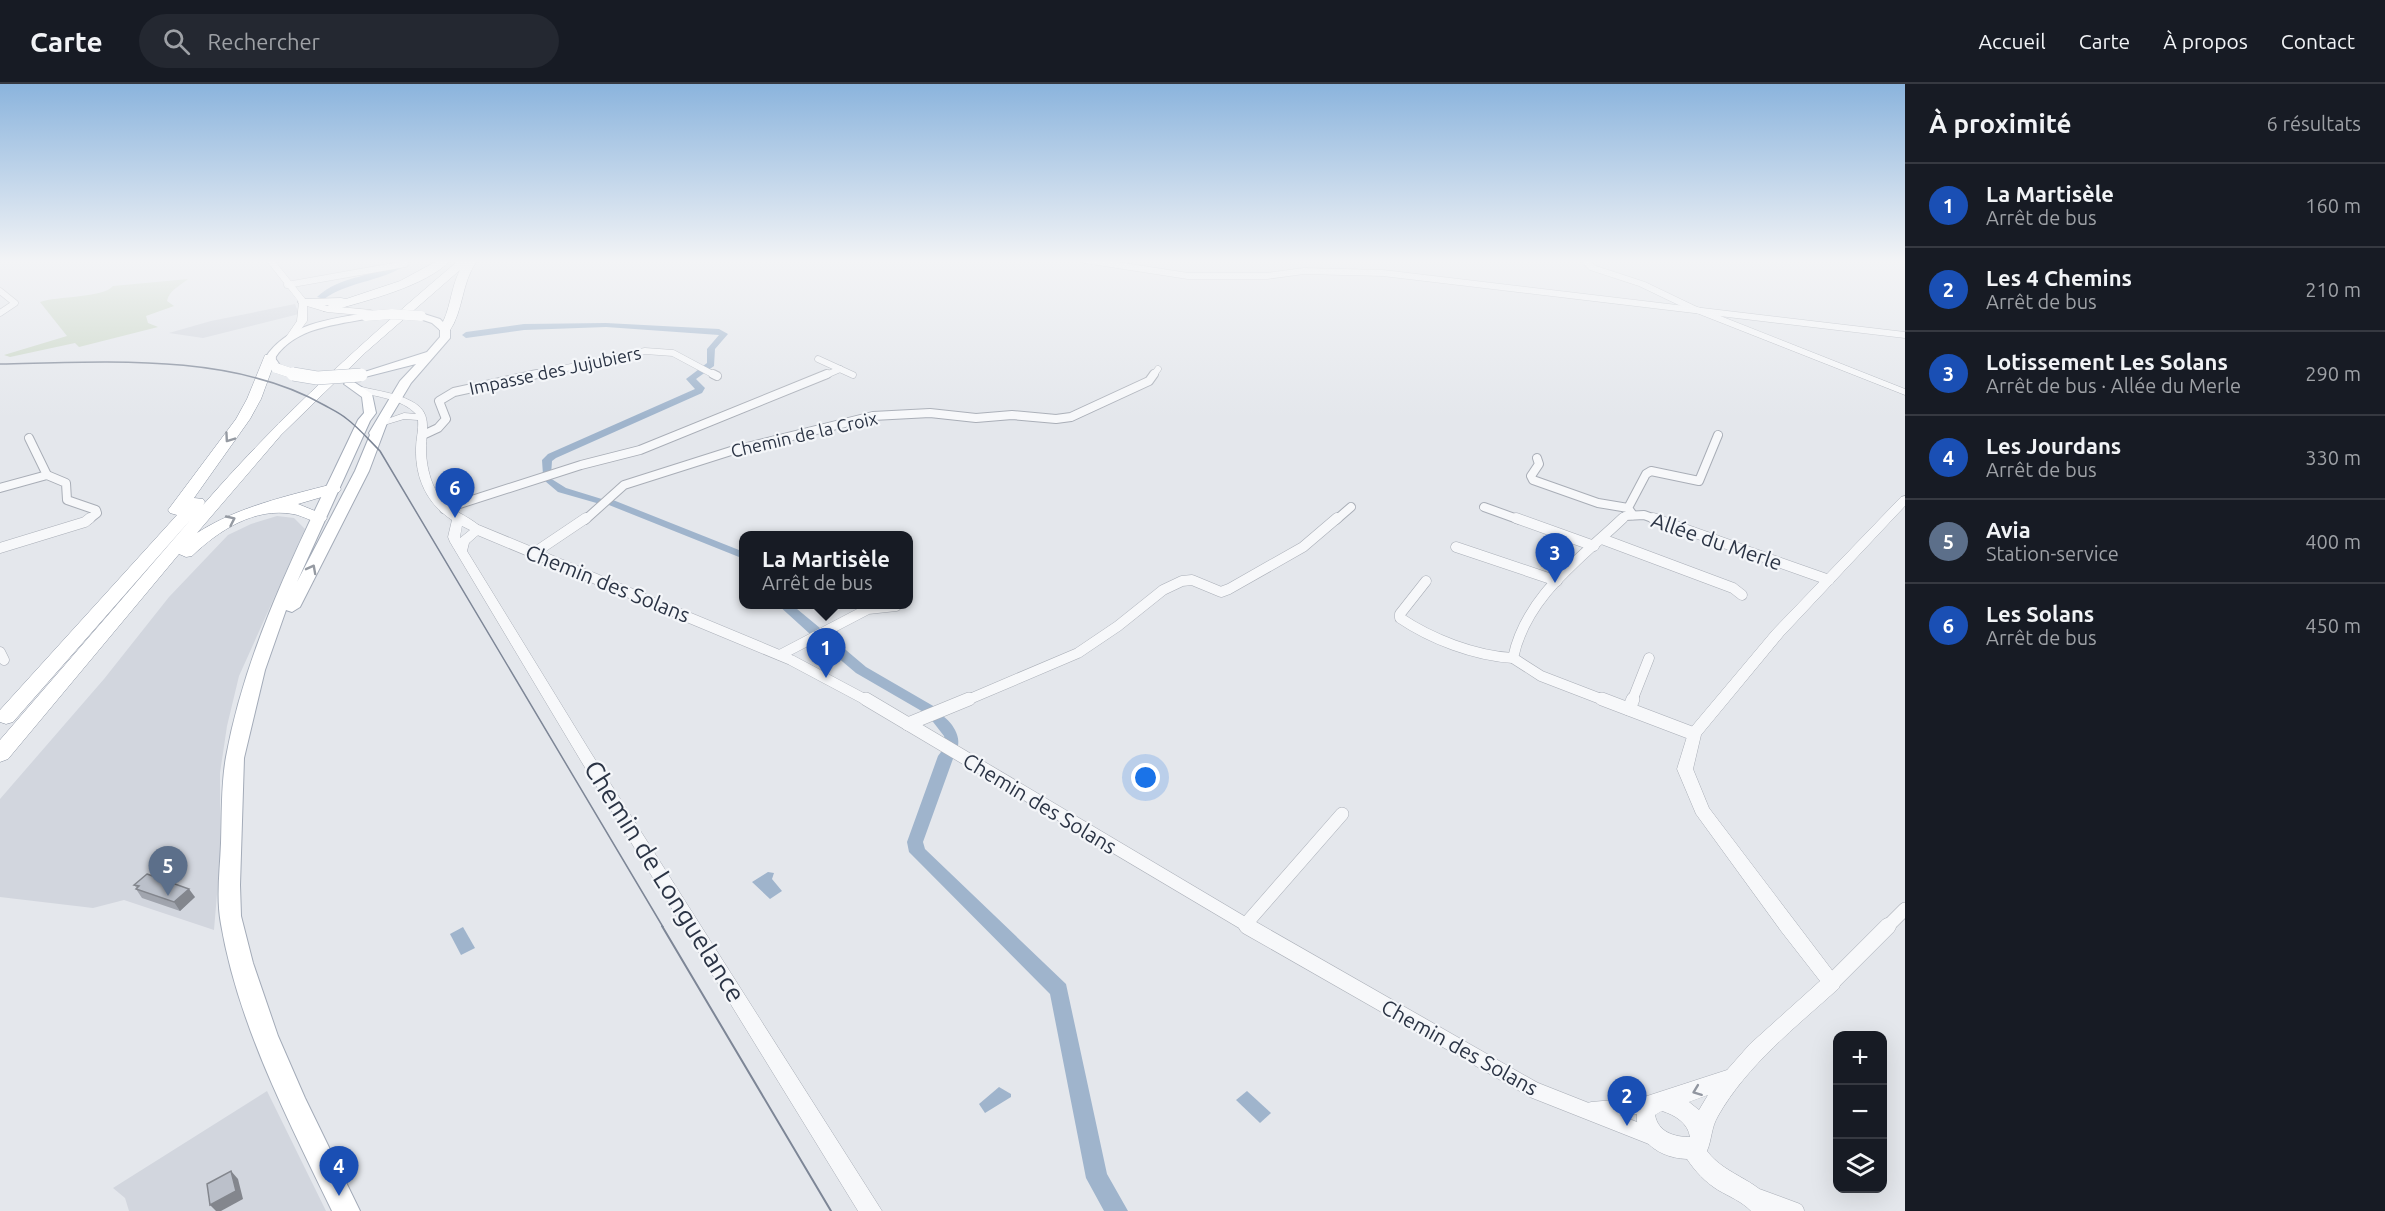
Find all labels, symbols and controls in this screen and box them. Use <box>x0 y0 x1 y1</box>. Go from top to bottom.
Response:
search box <box>139 14 559 68</box>
icon: search <box>160 25 193 58</box>
text: Carte <box>30 26 103 57</box>
text: Rechercher <box>208 29 320 54</box>
text: Accueil <box>1978 29 2046 53</box>
text: Carte <box>2079 29 2130 53</box>
text: À propos <box>2163 29 2248 53</box>
text: Contact <box>2281 29 2355 53</box>
text: À proximité <box>1929 109 2071 138</box>
text: 6 résultats <box>2267 112 2361 135</box>
text: La Martisèle <box>1986 181 2114 206</box>
text: 1 <box>1943 194 1954 217</box>
text: 160 m <box>2305 194 2361 217</box>
text: Arrêt de bus <box>1986 206 2097 229</box>
text: Les 4 Chemins <box>1986 265 2132 290</box>
text: 2 <box>1943 278 1954 301</box>
text: 210 m <box>2305 278 2361 301</box>
text: Arrêt de bus <box>1986 290 2097 313</box>
street label: Impasse des Jujubiers <box>467 342 643 398</box>
text: Lotissement Les Solans <box>1986 349 2228 374</box>
text: 3 <box>1943 362 1954 385</box>
text: 290 m <box>2305 362 2361 385</box>
text: Arrêt de bus · Allée du Merle <box>1986 374 2241 397</box>
street label: Chemin de la Croix <box>729 407 879 461</box>
one-way arrow <box>225 431 236 442</box>
text: Les Jourdans <box>1986 433 2121 458</box>
text: 4 <box>1943 446 1954 469</box>
text: 330 m <box>2305 446 2361 469</box>
text: Arrêt de bus <box>1986 458 2097 481</box>
pin: 6 <box>436 468 474 518</box>
street label: Allée du Merle <box>1648 507 1786 575</box>
one-way arrow <box>224 515 235 527</box>
text: Avia <box>1986 517 2031 542</box>
text: 5 <box>1943 530 1954 553</box>
text: 400 m <box>2305 530 2361 553</box>
popup <box>739 531 913 609</box>
pin: 3 <box>1536 534 1574 583</box>
street label: Chemin des Solans <box>522 539 694 627</box>
text: Station-service <box>1986 542 2119 565</box>
text: La Martisèle <box>762 546 890 571</box>
one-way arrow <box>305 565 316 575</box>
text: Arrêt de bus <box>762 571 873 594</box>
text: Les Solans <box>1986 601 2094 626</box>
text: 6 <box>1943 614 1954 637</box>
text: 450 m <box>2305 614 2361 637</box>
text: Arrêt de bus <box>1986 626 2097 649</box>
pin: 1 <box>806 628 846 678</box>
street label: Chemin des Solans <box>959 748 1121 858</box>
street label: Chemin de Longuelance <box>579 755 751 1007</box>
your location <box>1131 763 1160 792</box>
pin: 5 <box>148 846 188 896</box>
street label: Chemin des Solans <box>1378 994 1542 1100</box>
map controls <box>1833 1031 1887 1193</box>
button: + <box>1833 1031 1887 1085</box>
pin: 2 <box>1608 1076 1646 1126</box>
one-way arrow <box>1692 1083 1703 1096</box>
button: − <box>1833 1085 1887 1139</box>
button: layers <box>1833 1139 1887 1193</box>
pin: 4 <box>320 1146 358 1196</box>

